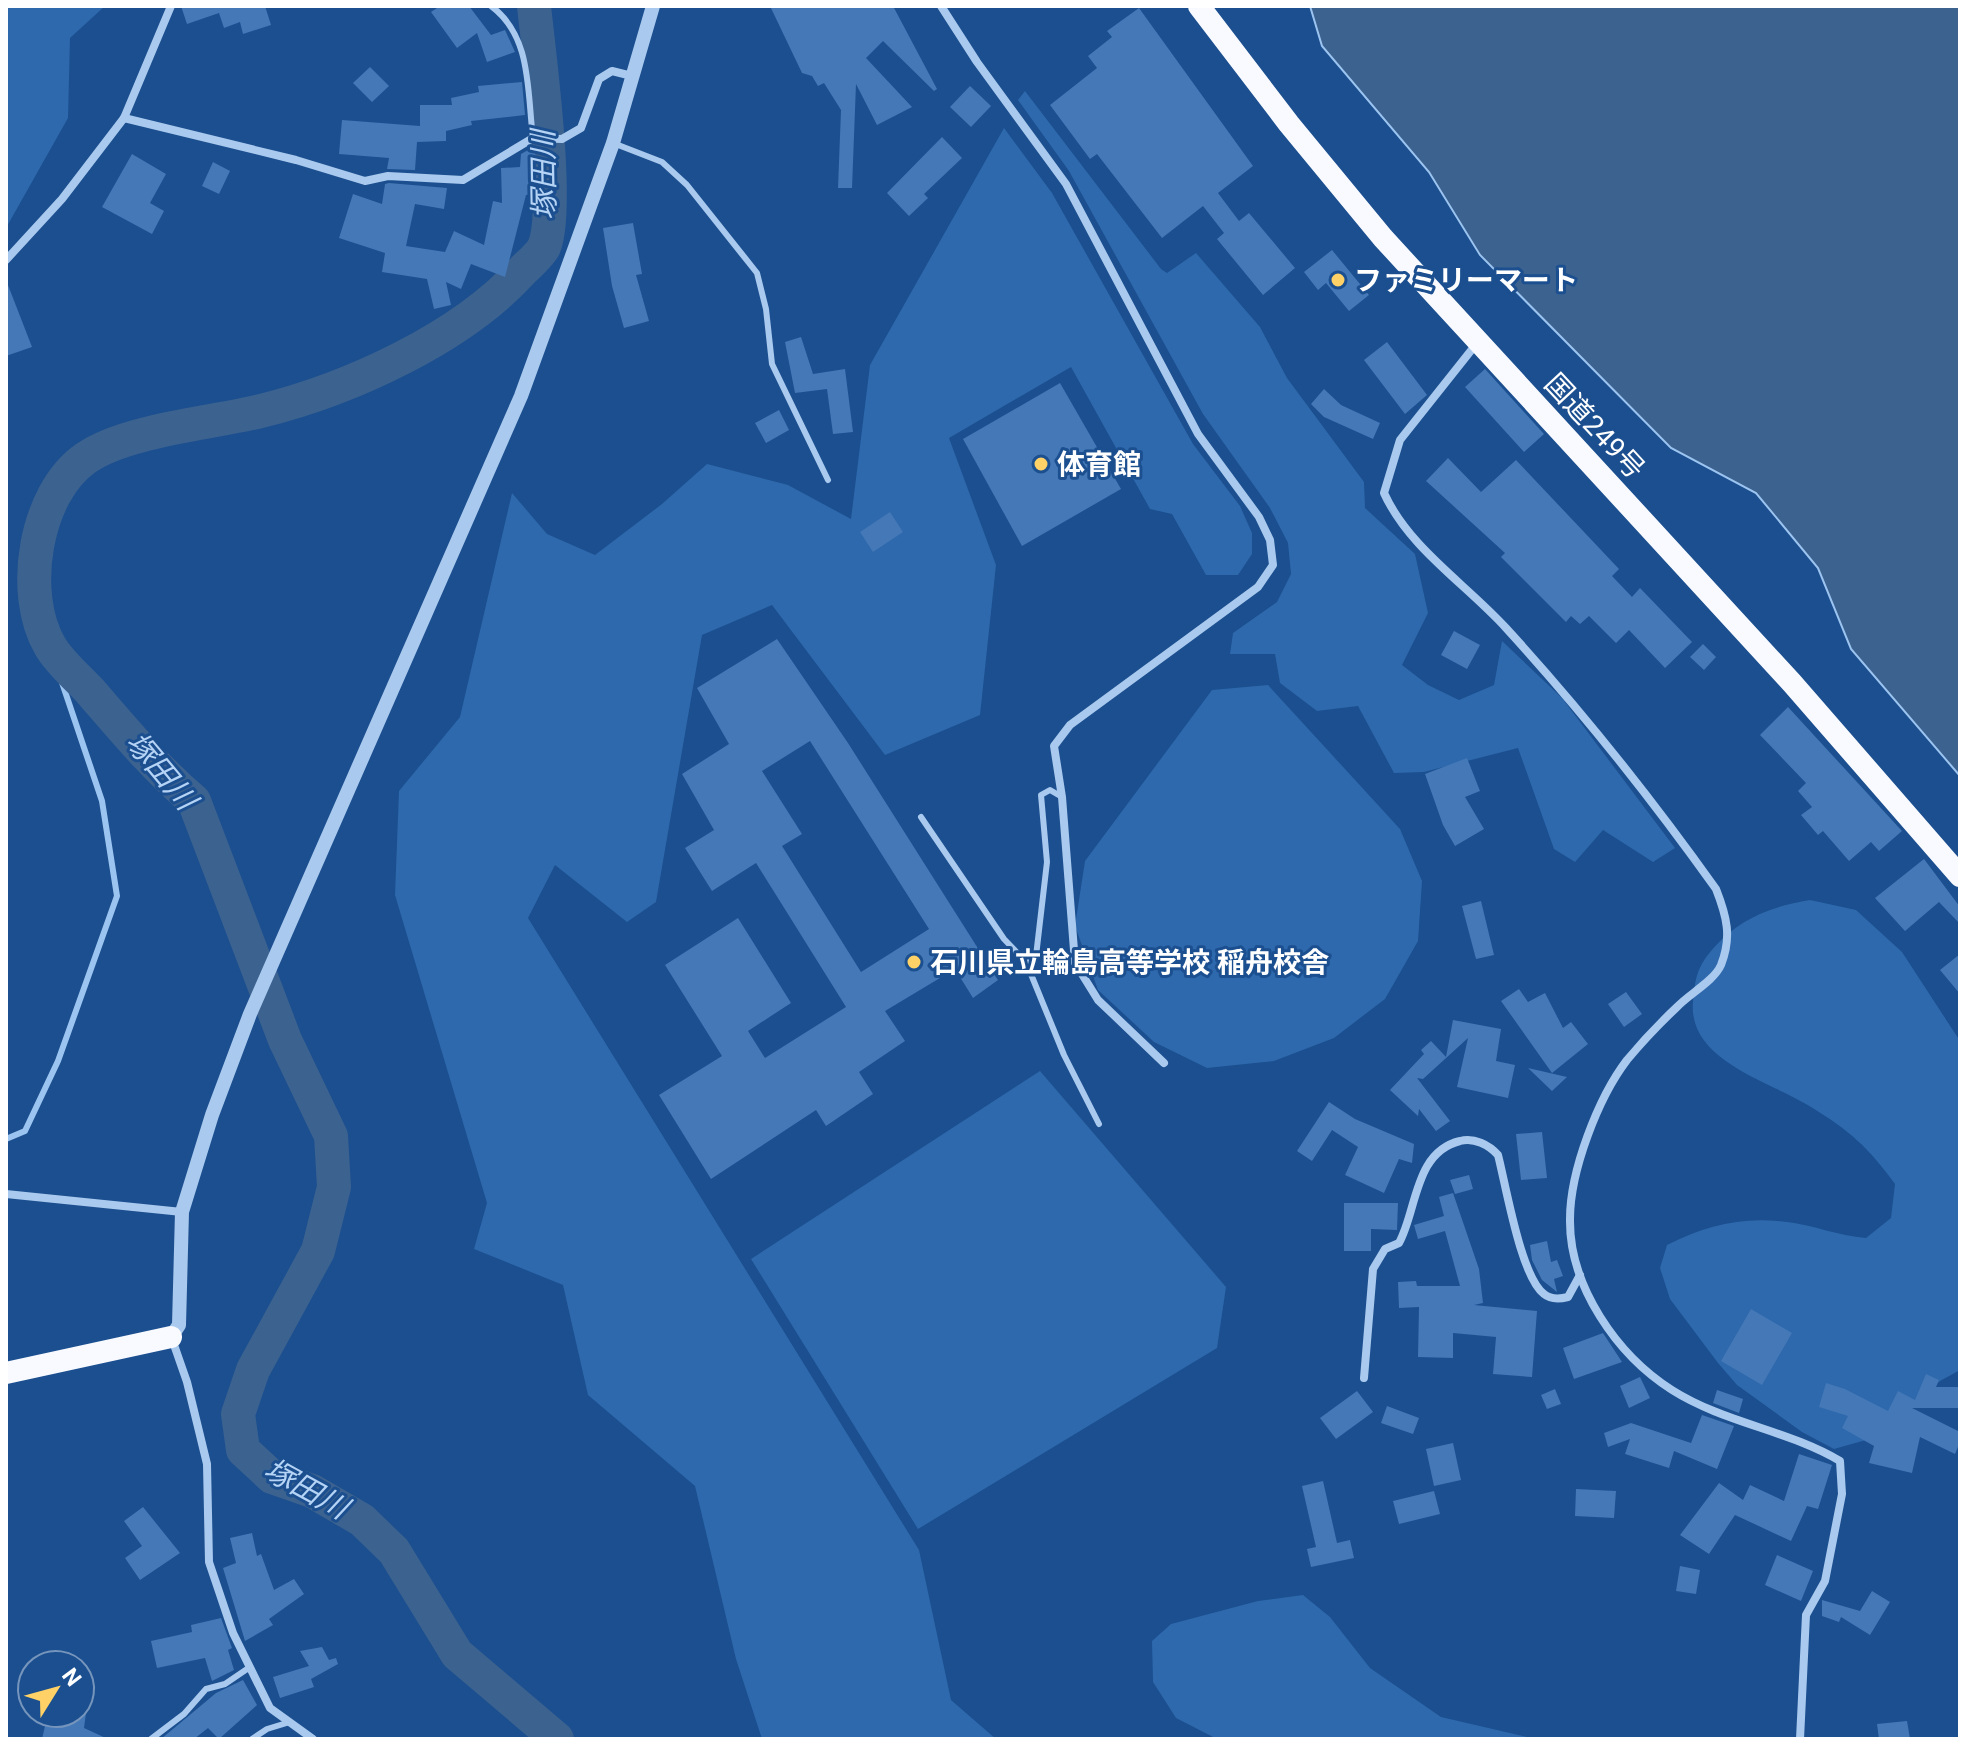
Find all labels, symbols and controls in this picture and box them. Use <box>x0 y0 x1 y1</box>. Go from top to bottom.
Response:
water label: 塚田川 <box>525 127 562 220</box>
place label: ファミリーマート <box>1354 264 1578 297</box>
marker: ファミリーマート <box>1329 271 1347 289</box>
street label: 国道249号 <box>1538 367 1651 486</box>
place label: 体育館 <box>1057 448 1141 481</box>
marker: 体育館 <box>1032 455 1050 473</box>
water label: 塚田川 <box>119 725 206 819</box>
place label: 石川県立輪島高等学校 稲舟校舎 <box>930 946 1329 979</box>
marker: 石川県立輪島高等学校 稲舟校舎 <box>905 953 923 971</box>
water label: 塚田川 <box>258 1451 357 1527</box>
north arrow <box>16 1649 96 1729</box>
text: N <box>57 1664 86 1691</box>

